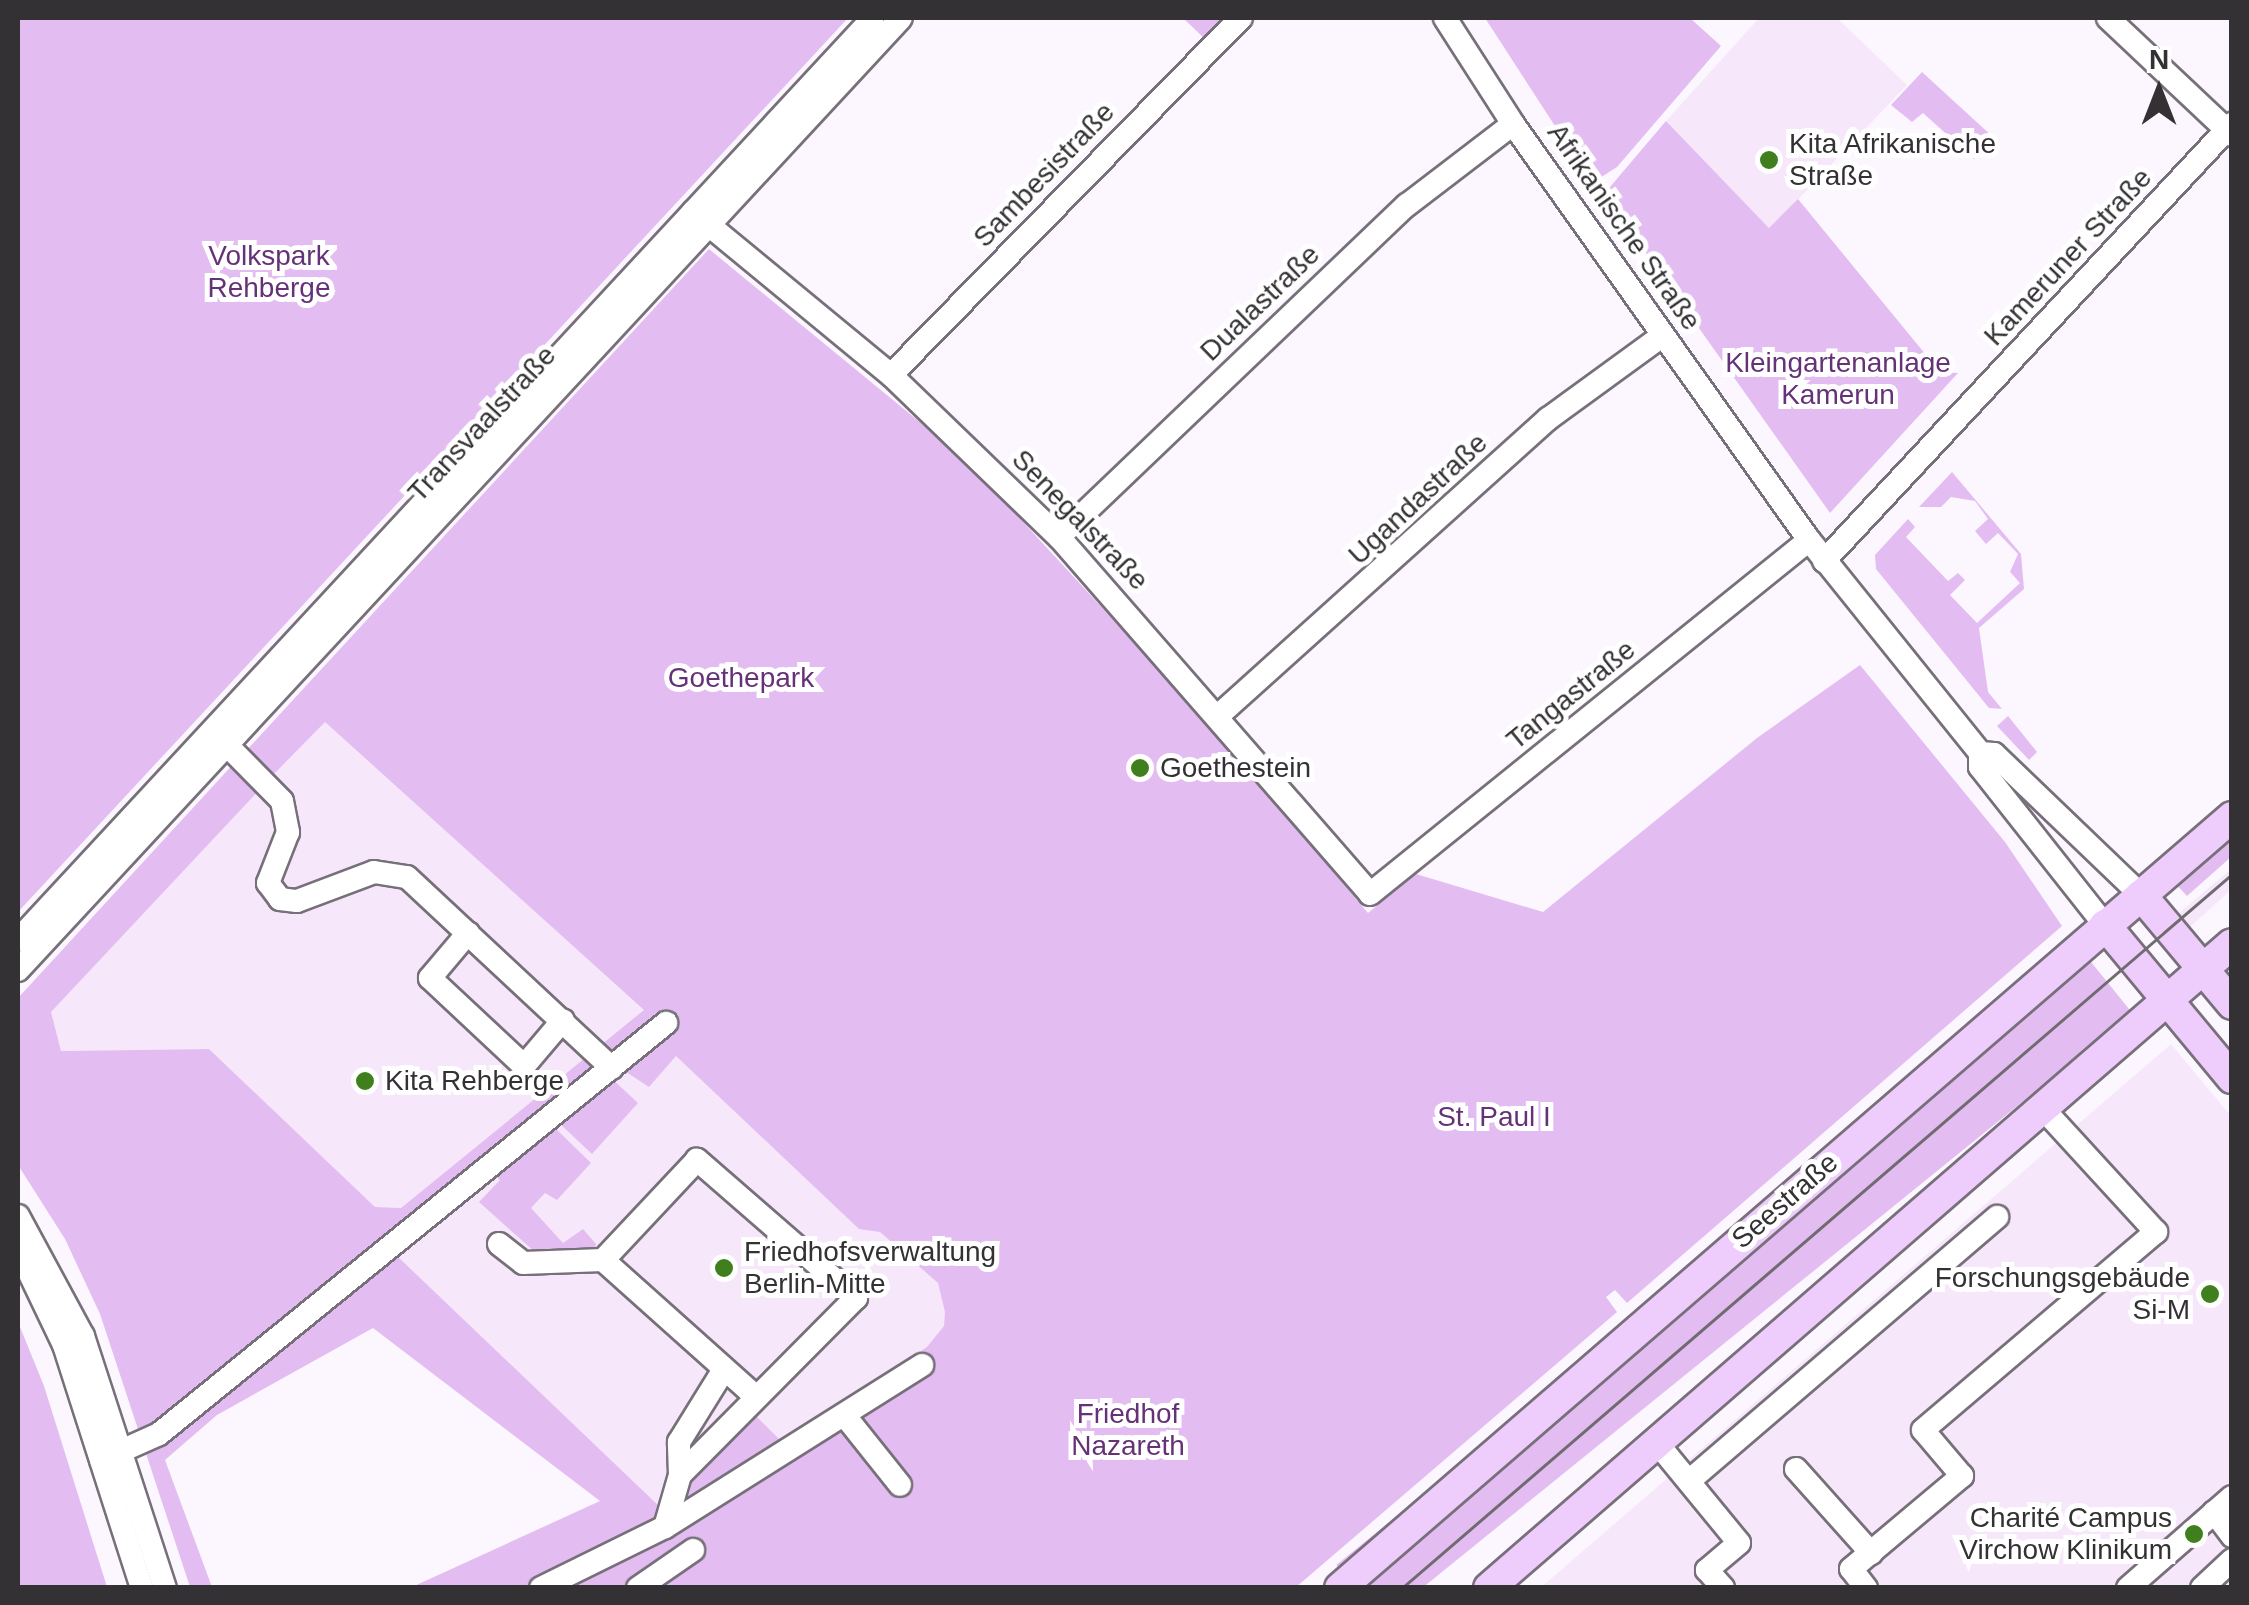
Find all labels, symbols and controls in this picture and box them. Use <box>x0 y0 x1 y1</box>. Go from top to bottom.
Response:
north arrow <box>2109 40 2209 140</box>
text: N <box>2149 44 2169 75</box>
street label: Sambesistraße <box>967 96 1121 254</box>
street label: Afrikanische Straße <box>1540 117 1708 337</box>
place label: Kita Afrikanische Straße <box>1789 127 1998 193</box>
marker: Kita Afrikanische Straße <box>1758 149 1780 171</box>
street label: Kameruner Straße <box>1977 161 2159 353</box>
street label: Dualastraße <box>1193 238 1327 368</box>
park label: Volkspark Rehberge <box>208 239 330 305</box>
street label: Transvaalstraße <box>401 339 563 509</box>
park label: Kleingartenanlage Kamerun <box>1725 346 1951 412</box>
street label: Ugandastraße <box>1342 426 1494 572</box>
street label: Senegalstraße <box>1005 443 1155 597</box>
street label: Tangastraße <box>1500 633 1642 757</box>
park label: Goethepark <box>668 661 814 695</box>
place label: Goethestein <box>1160 751 1311 785</box>
marker: Goethestein <box>1129 757 1151 779</box>
place label: Kita Rehberge <box>385 1064 564 1098</box>
marker: Kita Rehberge <box>354 1070 376 1092</box>
park label: St. Paul I <box>1437 1100 1551 1134</box>
street label: Seestraße <box>1725 1146 1845 1256</box>
place label: Friedhofsverwaltung Berlin-Mitte <box>744 1235 996 1301</box>
marker: Friedhofsverwaltung Berlin-Mitte <box>713 1257 735 1279</box>
place label: Forschungsgebäude Si-M <box>1935 1261 2190 1327</box>
marker: Forschungsgebäude Si-M <box>2199 1283 2221 1305</box>
park label: Friedhof Nazareth <box>1071 1397 1185 1463</box>
place label: Charité Campus Virchow Klinikum <box>1959 1501 2172 1567</box>
marker: Charité Campus Virchow Klinikum <box>2181 1521 2207 1547</box>

